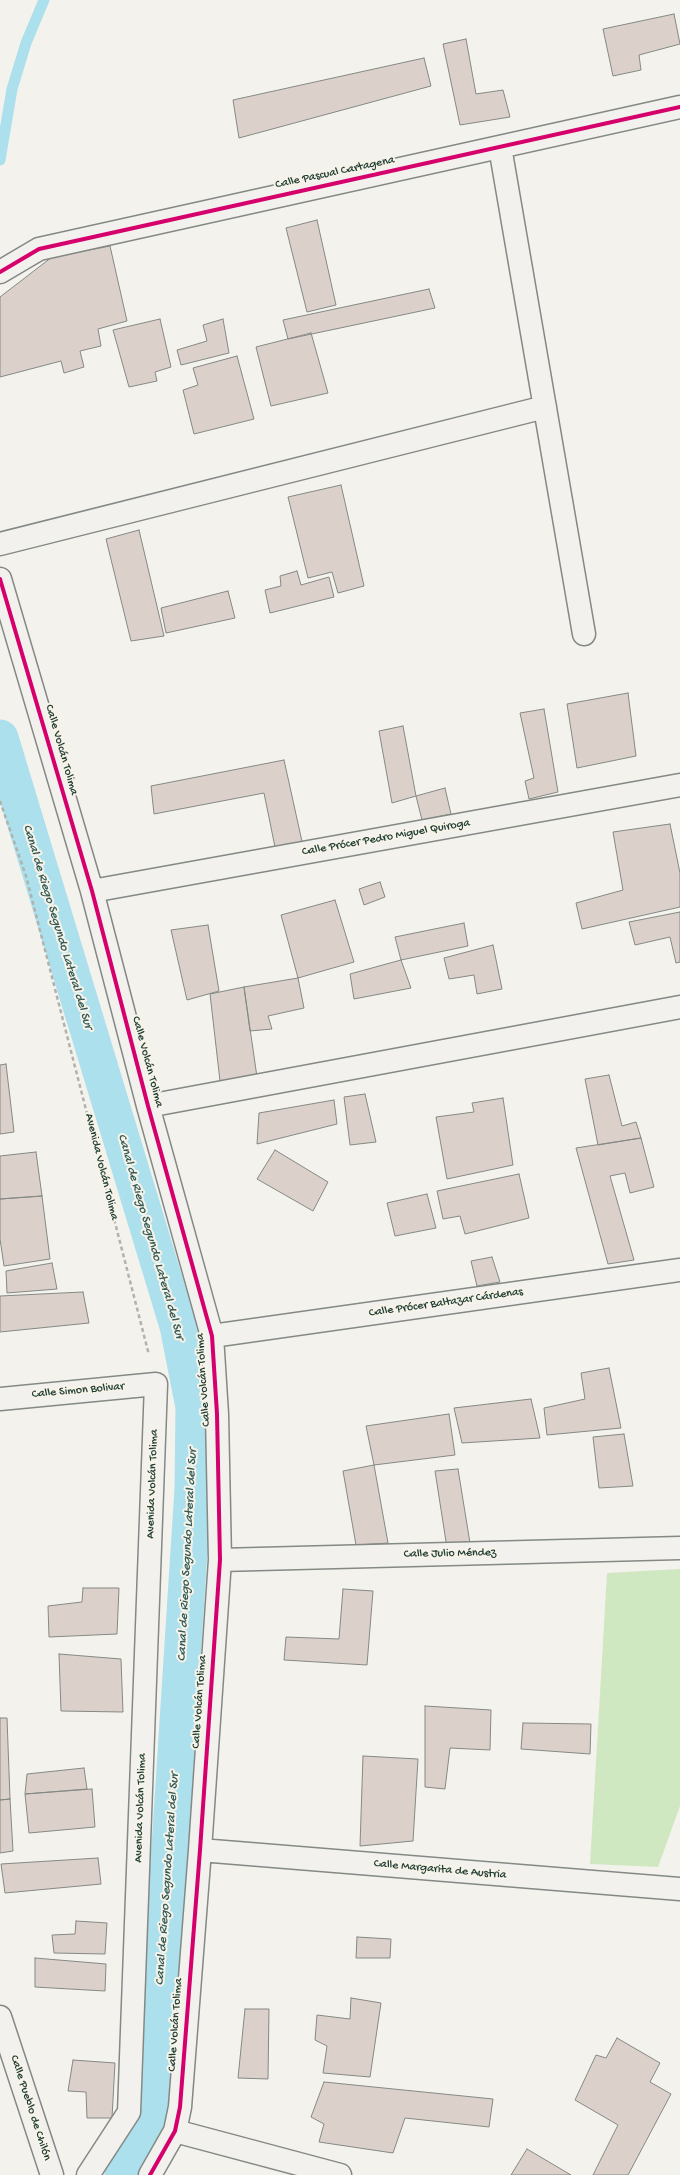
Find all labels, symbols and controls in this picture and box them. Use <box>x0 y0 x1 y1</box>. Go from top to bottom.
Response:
street label: Calle Pascual Cartagena <box>274 153 396 193</box>
street label: Calle Volcán Tolima <box>41 703 81 797</box>
street label: Calle Prócer Pedro Miguel Quiroga <box>301 816 471 860</box>
water label: Canal de Riego Segundo Lateral del Sur <box>18 823 96 1031</box>
street label: Calle Volcán Tolima <box>128 1015 166 1109</box>
street label: Avenida Volcán Tolima <box>81 1112 121 1222</box>
water label: Canal de Riego Segundo Lateral del Sur <box>113 1132 187 1342</box>
street label: Calle Prócer Baltazar Cárdenas <box>368 1285 524 1321</box>
street label: Calle Volcán Tolima <box>194 1333 214 1427</box>
street label: Calle Simon Bolivar <box>31 1380 125 1402</box>
street label: Avenida Volcán Tolima <box>144 1429 162 1539</box>
water label: Canal de Riego Segundo Lateral del Sur <box>175 1448 201 1662</box>
street label: Calle Julio Méndez <box>404 1546 496 1562</box>
street label: Calle Volcán Tolima <box>190 1655 210 1749</box>
street label: Avenida Volcán Tolima <box>132 1753 150 1863</box>
water label: Canal de Riego Segundo Lateral del Sur <box>153 1772 183 1986</box>
street label: Calle Margarita de Austria <box>373 1857 507 1883</box>
street label: Calle Volcán Tolima <box>166 1978 186 2072</box>
street label: Calle Pueblo de Chilón <box>6 2053 54 2163</box>

